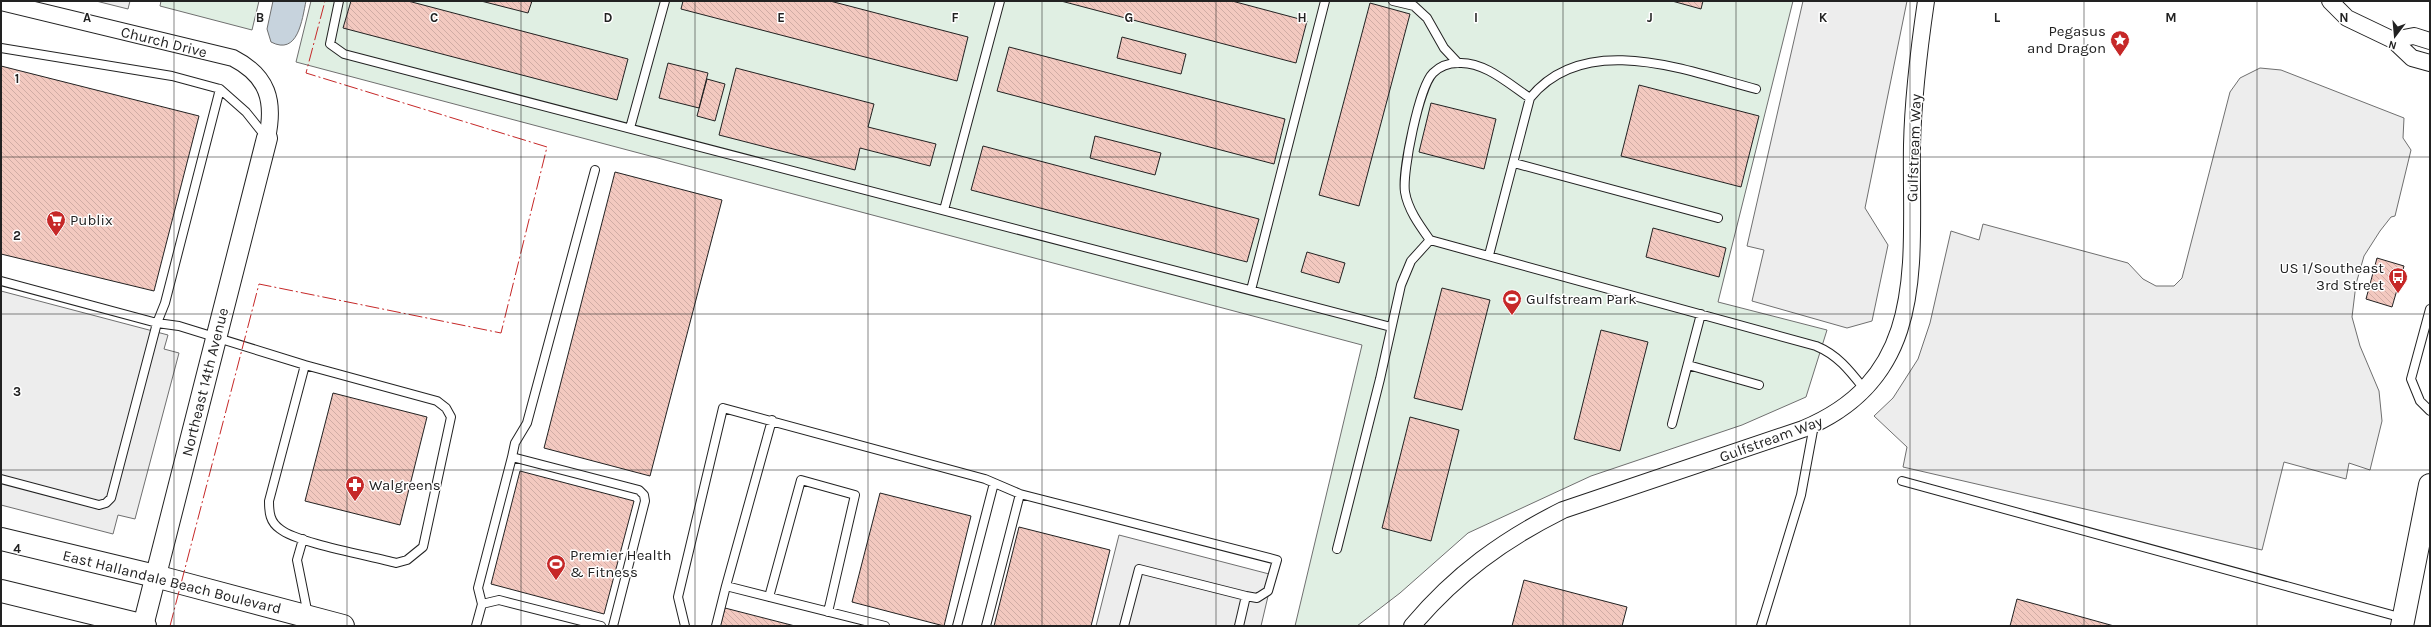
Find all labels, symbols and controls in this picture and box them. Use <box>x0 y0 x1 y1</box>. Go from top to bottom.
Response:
text: A <box>83 10 91 25</box>
text: B <box>256 10 264 25</box>
text: C <box>430 10 438 25</box>
text: D <box>604 10 613 25</box>
text: E <box>777 10 785 25</box>
text: F <box>951 10 959 25</box>
text: G <box>1125 10 1133 25</box>
text: H <box>1297 10 1307 25</box>
text: I <box>1474 10 1478 25</box>
text: J <box>1647 10 1653 25</box>
text: K <box>1819 10 1828 25</box>
text: L <box>1994 10 2001 25</box>
text: M <box>2165 10 2177 25</box>
text: N <box>2339 10 2349 25</box>
north arrow <box>2375 16 2415 56</box>
place label: Pegasus and Dragon <box>2027 22 2106 57</box>
street label: Church Drive <box>119 23 209 61</box>
place icon: Pegasus and Dragon <box>2109 29 2131 57</box>
text: N <box>2387 38 2398 52</box>
text: 1 <box>15 71 19 86</box>
street label: Gulfstream Way <box>1903 94 1925 202</box>
supermarket icon: Publix <box>45 209 67 237</box>
place label: Publix <box>70 211 113 229</box>
text: 2 <box>13 228 21 243</box>
place label: US 1/Southeast 3rd Street <box>2280 259 2384 294</box>
bus stop icon: US 1/Southeast 3rd Street <box>2387 266 2409 294</box>
sports icon: Gulfstream Park <box>1501 288 1523 316</box>
place label: Gulfstream Park <box>1526 290 1637 308</box>
street label: Northeast 14th Avenue <box>178 306 232 458</box>
text: 3 <box>13 384 21 399</box>
street label: Gulfstream Way <box>1717 412 1825 466</box>
pharmacy icon: Walgreens <box>344 474 366 502</box>
place label: Walgreens <box>369 476 441 494</box>
text: 4 <box>13 541 21 556</box>
street label: East Hallandale Beach Boulevard <box>61 546 283 618</box>
place label: Premier Health & Fitness <box>570 546 672 581</box>
sports icon: Premier Health & Fitness <box>545 553 567 581</box>

